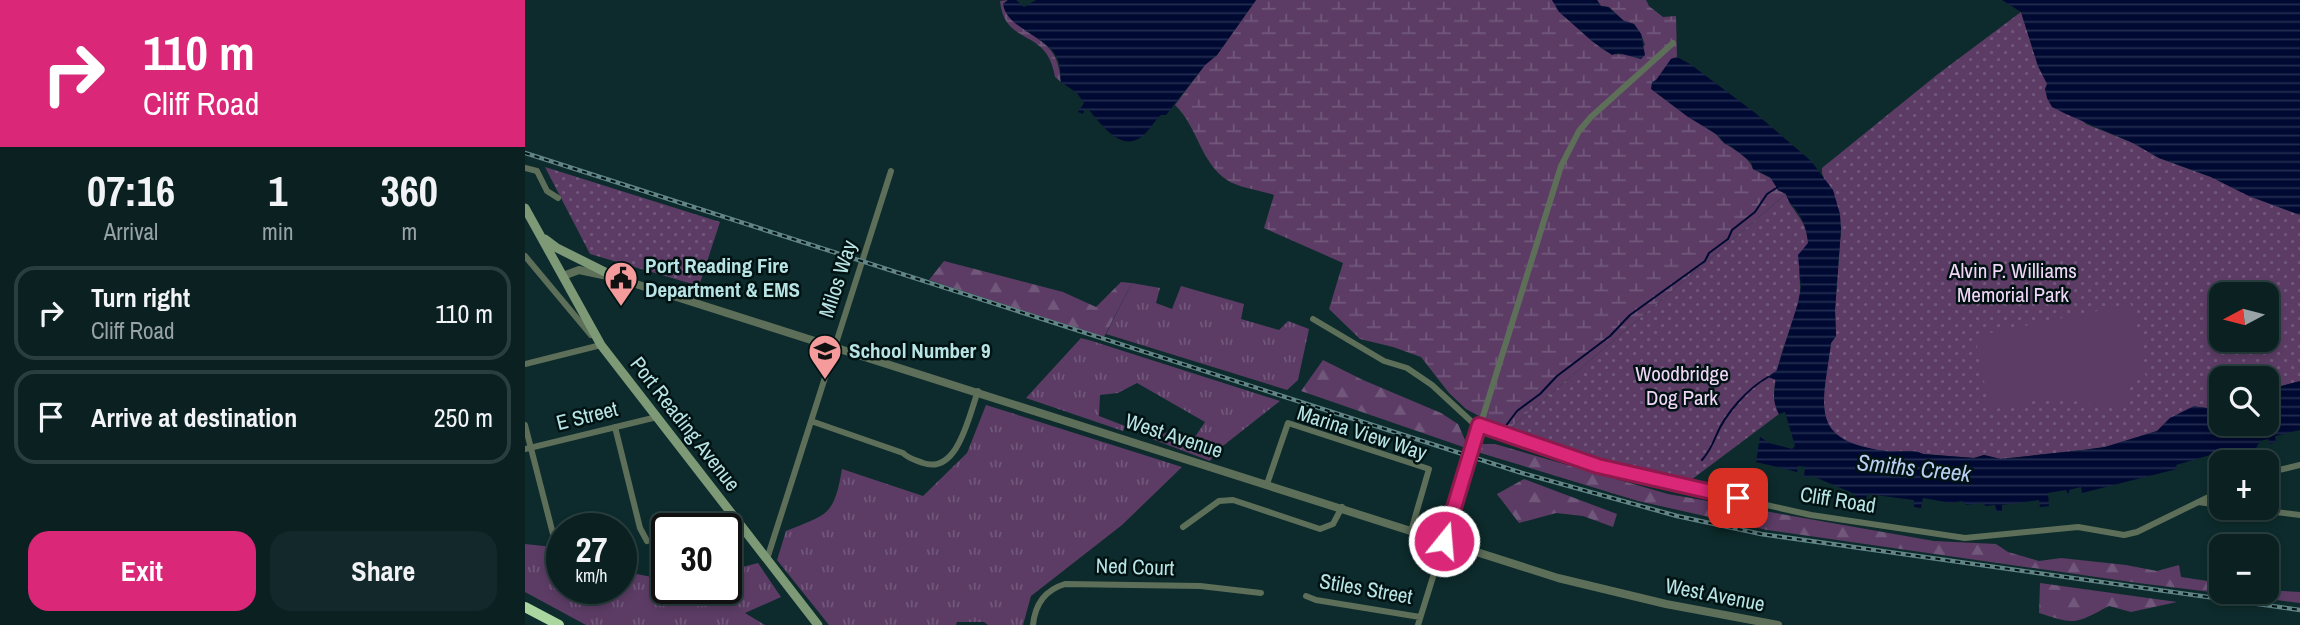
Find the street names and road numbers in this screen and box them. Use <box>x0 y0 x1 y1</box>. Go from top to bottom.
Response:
street label: Milos Way <box>811 236 864 321</box>
street label: Port Reading Avenue <box>624 350 747 497</box>
street label: E Street <box>553 394 621 437</box>
street label: Marina View Way <box>1293 398 1431 467</box>
street label: West Avenue <box>1122 406 1227 465</box>
street label: Cliff Road <box>1798 479 1878 520</box>
street label: Ned Court <box>1095 551 1175 582</box>
street label: Stiles Street <box>1317 566 1415 611</box>
street label: West Avenue <box>1663 571 1767 618</box>

